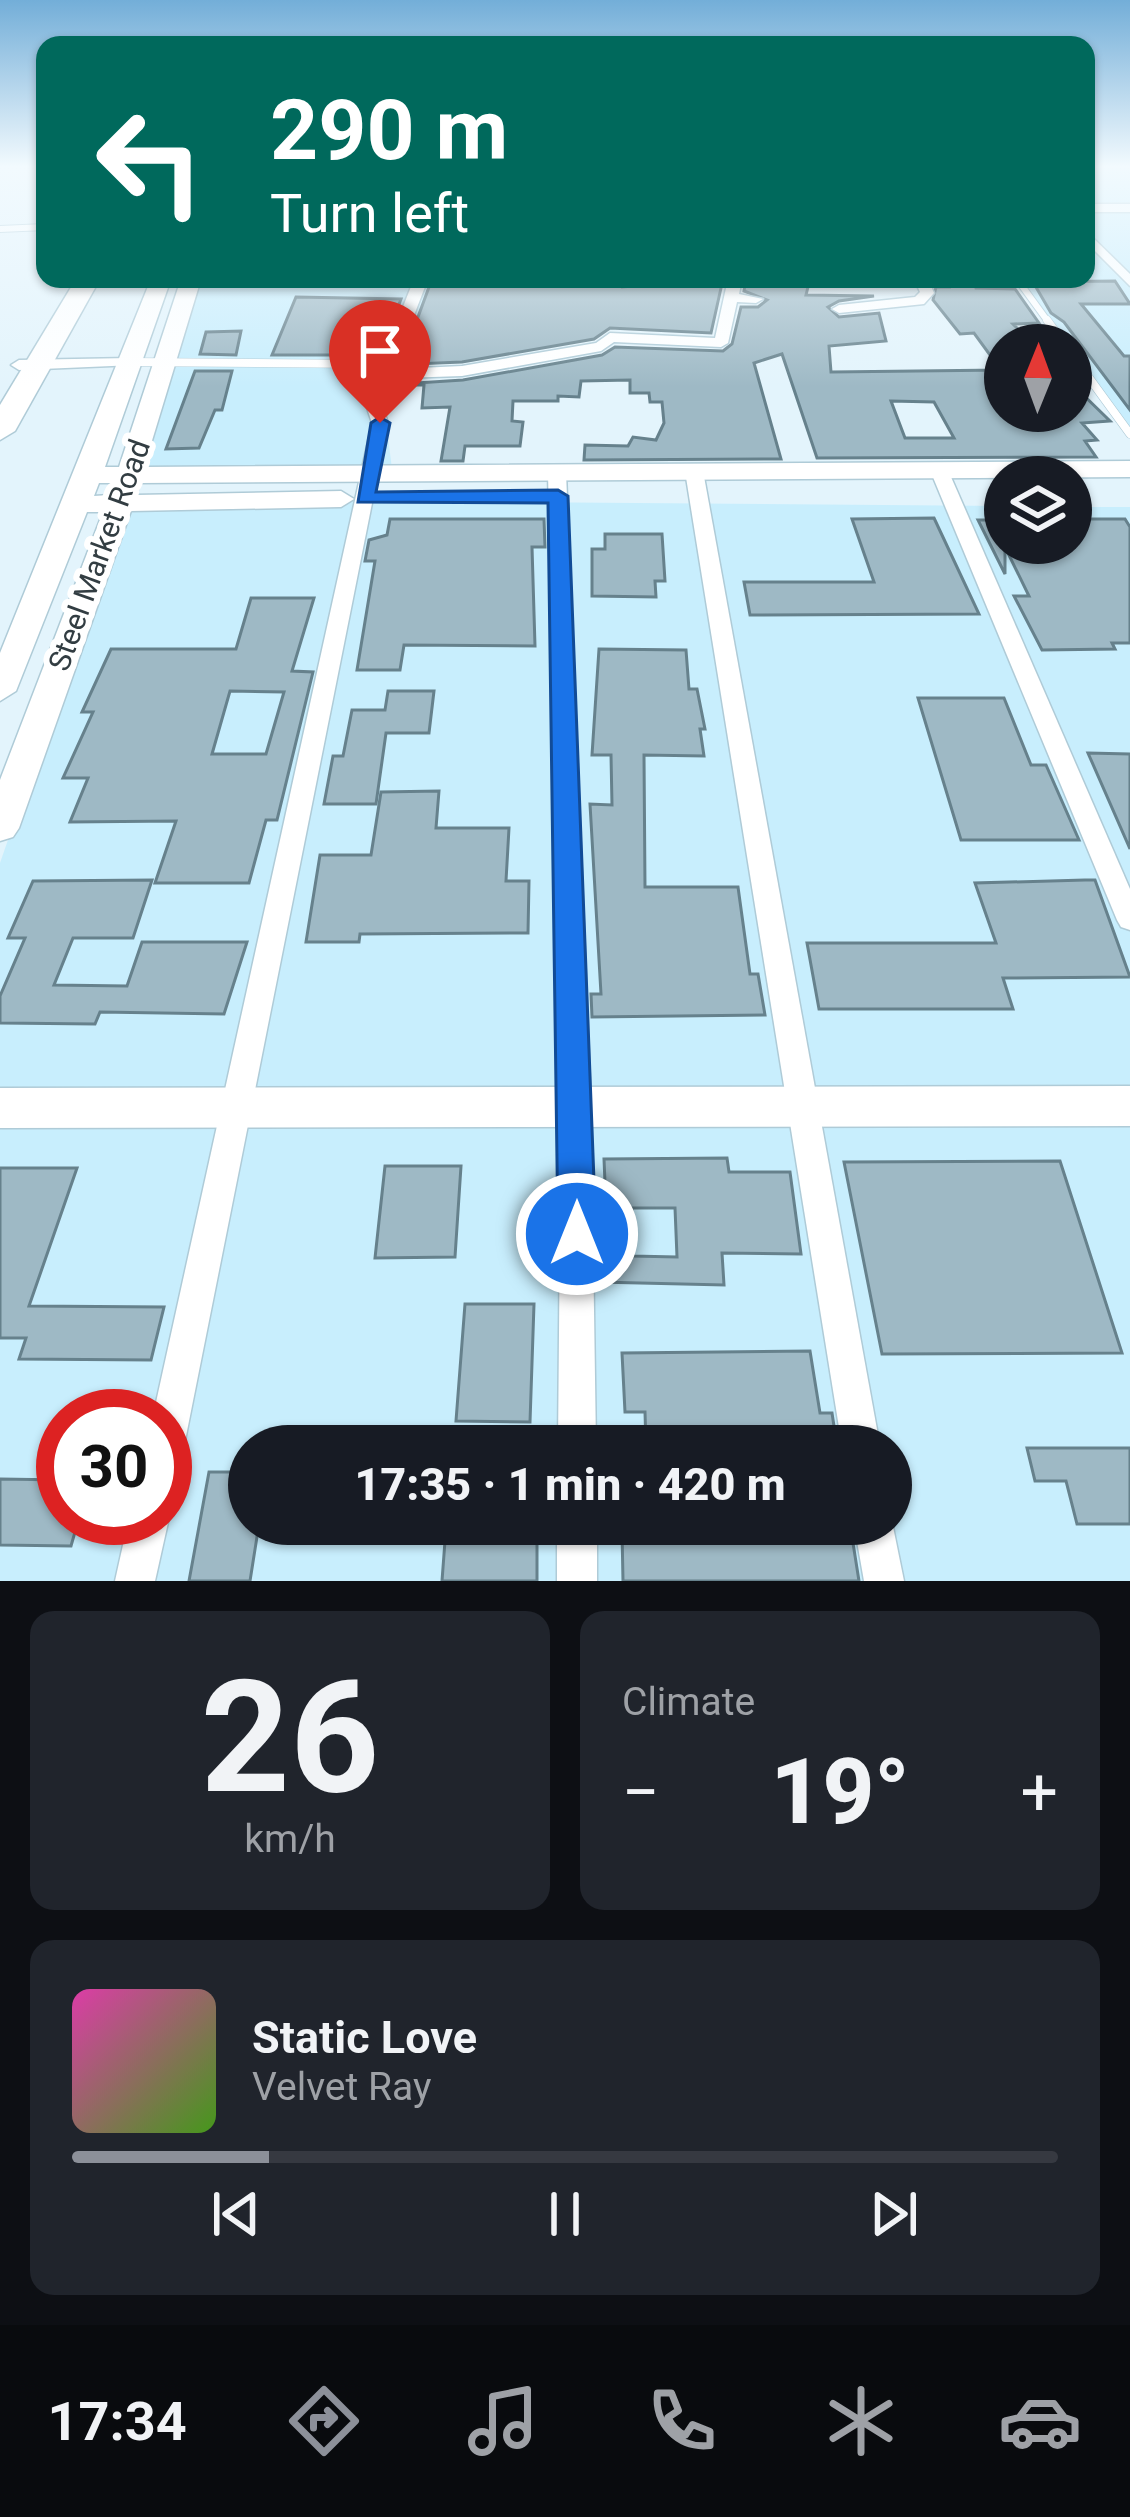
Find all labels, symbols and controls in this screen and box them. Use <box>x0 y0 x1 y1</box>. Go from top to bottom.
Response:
text: 290 m <box>270 81 508 180</box>
icon: left <box>72 84 228 240</box>
text: Turn left <box>270 182 469 245</box>
pin <box>329 300 431 423</box>
icon: arrive <box>347 318 413 384</box>
north arrow <box>984 324 1092 432</box>
map controls <box>984 324 1092 564</box>
street label: Steel Market Road <box>41 434 157 676</box>
button: layers <box>984 456 1092 564</box>
position arrow <box>514 1171 640 1297</box>
speed limit sign: 30 <box>36 1389 192 1545</box>
text: 17:35 · 1 min · 420 m <box>354 1458 786 1511</box>
text: 26 <box>200 1646 380 1829</box>
text: Climate <box>622 1679 755 1725</box>
text: 19° <box>771 1740 910 1845</box>
text: − <box>622 1754 660 1831</box>
text: + <box>1021 1754 1058 1831</box>
text: km/h <box>244 1816 336 1862</box>
text: Static Love <box>252 2011 477 2064</box>
text: Velvet Ray <box>252 2064 431 2110</box>
icon: previous <box>203 2181 269 2247</box>
icon: pause <box>532 2181 598 2247</box>
icon: next <box>861 2181 927 2247</box>
icon: directions <box>282 2379 366 2463</box>
icon: music <box>461 2379 545 2463</box>
icon: phone <box>640 2379 724 2463</box>
icon: climate <box>819 2379 903 2463</box>
icon: car <box>998 2379 1082 2463</box>
text: 17:34 <box>48 2390 187 2453</box>

